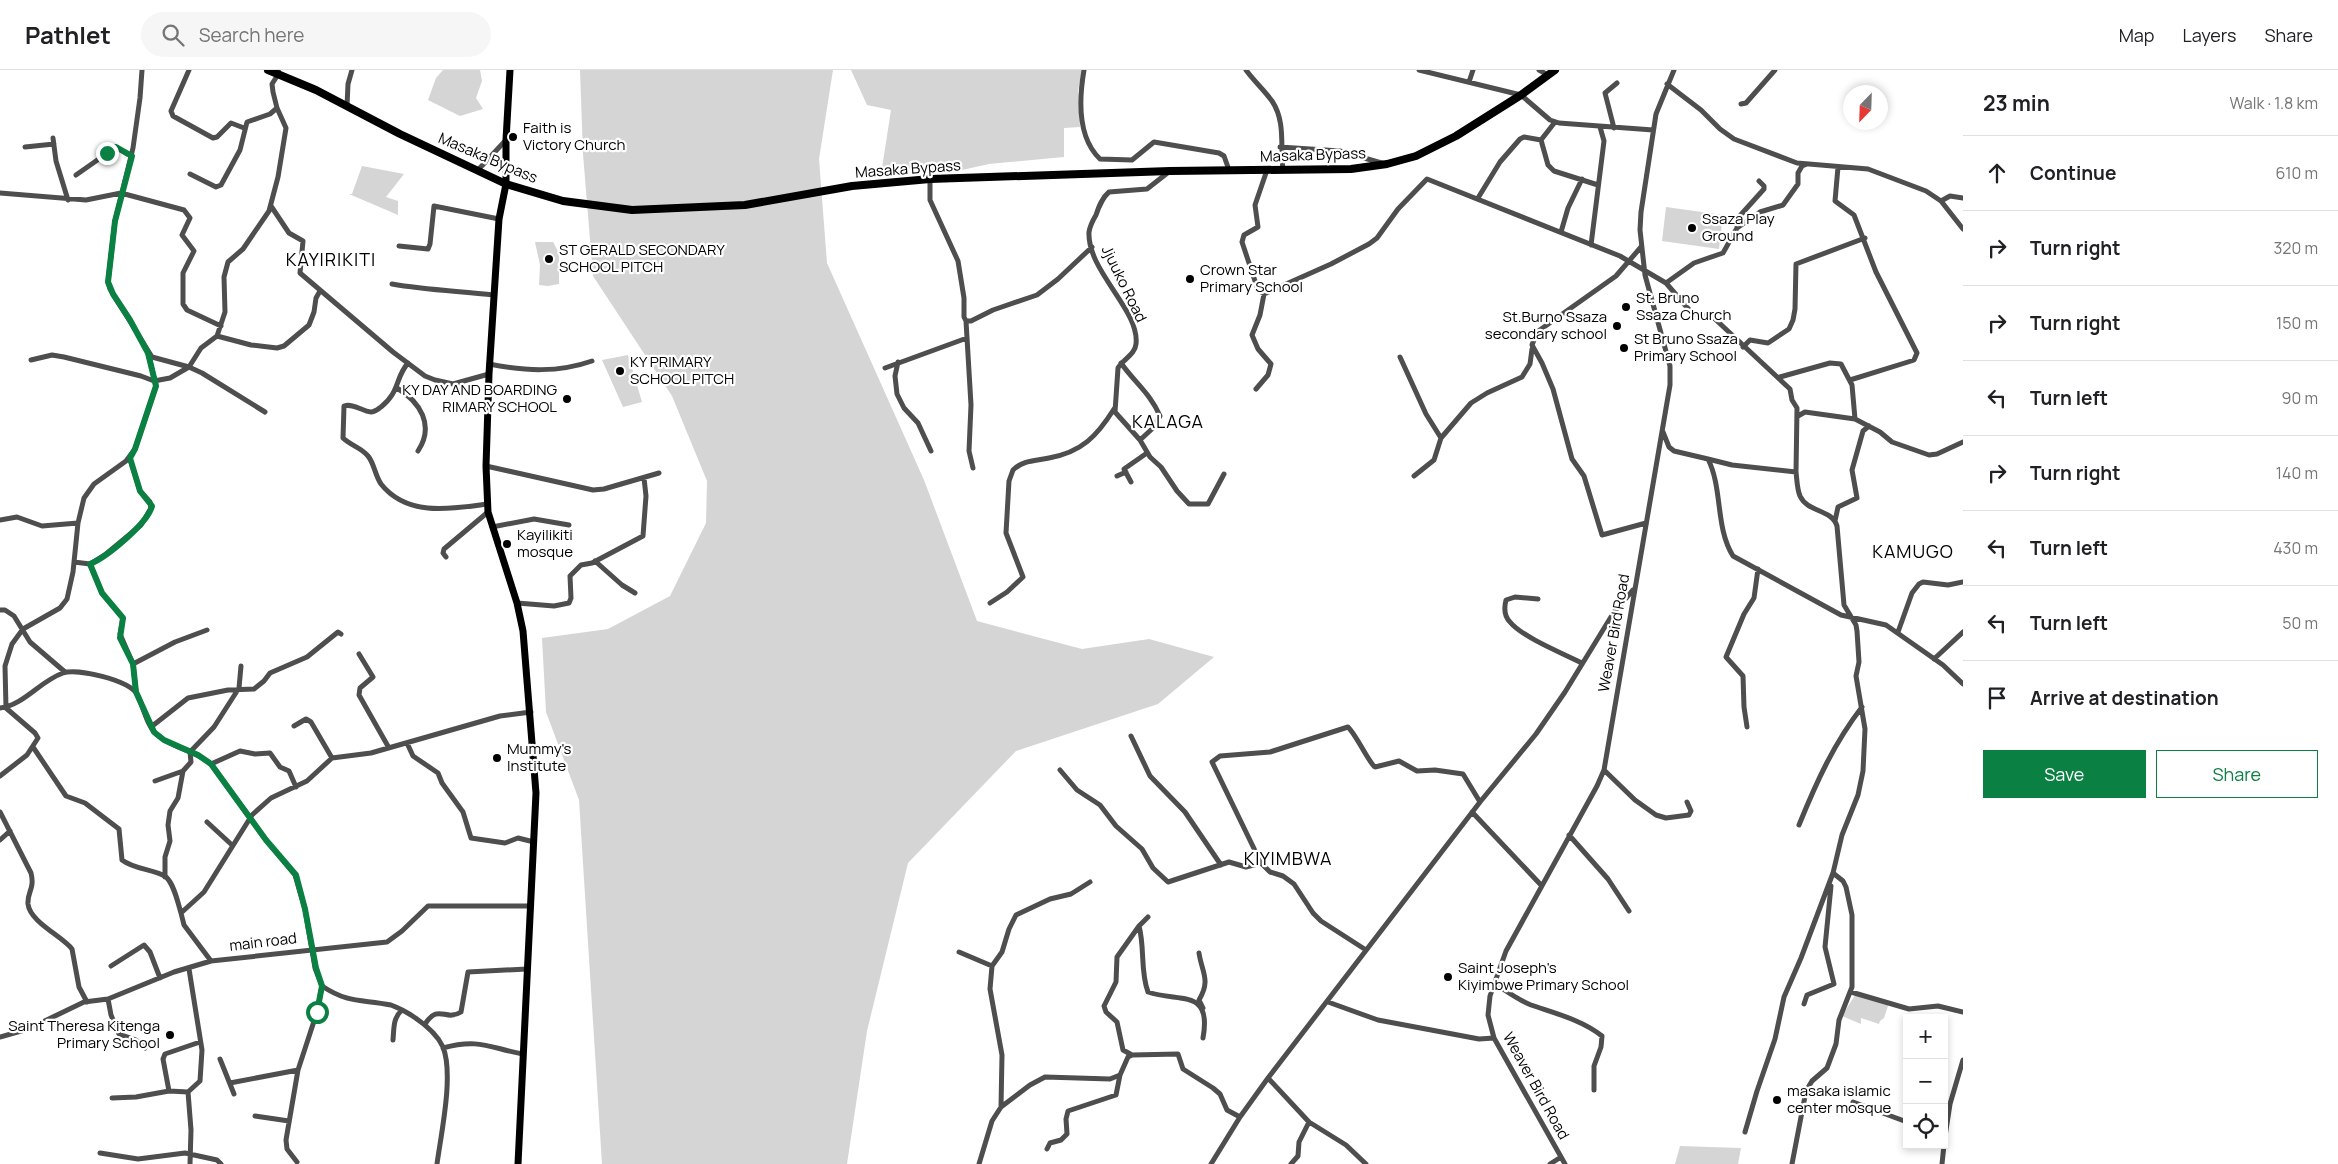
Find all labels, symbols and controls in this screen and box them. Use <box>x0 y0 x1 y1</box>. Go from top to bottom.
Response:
search box <box>141 12 491 57</box>
text: Pathlet <box>25 18 111 51</box>
icon: search <box>159 21 187 49</box>
text: Search here <box>199 22 304 48</box>
text: Map <box>2119 23 2154 47</box>
text: Layers <box>2182 23 2236 47</box>
text: Share <box>2264 23 2313 47</box>
north arrow <box>1843 85 1888 130</box>
text: 23 min <box>1983 89 2050 117</box>
text: Walk · 1.8 km <box>2230 92 2318 114</box>
place label: Faith is Victory Church <box>523 117 625 155</box>
street label: Masaka Bypass <box>435 127 541 188</box>
marker: Faith is Victory Church <box>507 131 519 143</box>
route end <box>96 142 119 165</box>
street label: Masaka Bypass <box>1260 142 1366 167</box>
street label: Masaka Bypass <box>854 154 962 183</box>
icon: ahead <box>1983 159 2011 187</box>
text: Continue <box>2030 160 2116 186</box>
text: 610 m <box>2276 162 2318 184</box>
place label: Ssaza Play Ground <box>1702 208 1775 246</box>
marker: Ssaza Play Ground <box>1686 222 1698 234</box>
icon: right <box>1983 234 2011 262</box>
text: Turn right <box>2030 235 2120 261</box>
text: 320 m <box>2274 237 2318 259</box>
place label: ST GERALD SECONDARY SCHOOL PITCH <box>559 239 725 277</box>
street label: Jjuuko Road <box>1097 242 1152 326</box>
district label: KAYIRIKITI <box>286 247 376 271</box>
marker: ST GERALD SECONDARY SCHOOL PITCH <box>543 253 555 265</box>
place label: Crown Star Primary School <box>1200 259 1303 297</box>
marker: Crown Star Primary School <box>1184 273 1196 285</box>
place label: St. Bruno Ssaza Church <box>1636 287 1731 325</box>
marker: St. Bruno Ssaza Church <box>1620 301 1632 313</box>
place label: St.Burno Ssaza secondary school <box>1485 306 1607 344</box>
icon: right <box>1983 309 2011 337</box>
text: Turn right <box>2030 310 2120 336</box>
text: 150 m <box>2276 312 2318 334</box>
marker: St.Burno Ssaza secondary school <box>1611 320 1623 332</box>
place label: St Bruno Ssaza Primary School <box>1634 328 1738 366</box>
marker: St Bruno Ssaza Primary School <box>1618 342 1630 354</box>
place label: KY PRIMARY SCHOOL PITCH <box>630 351 734 389</box>
marker: KY PRIMARY SCHOOL PITCH <box>614 365 626 377</box>
place label: KY DAY AND BOARDING RIMARY SCHOOL <box>402 379 557 417</box>
icon: left <box>1983 384 2011 412</box>
text: Turn left <box>2030 385 2108 411</box>
text: 90 m <box>2282 387 2318 409</box>
marker: KY DAY AND BOARDING RIMARY SCHOOL <box>561 393 573 405</box>
district label: KALAGA <box>1132 409 1204 433</box>
icon: right <box>1983 459 2011 487</box>
text: Turn right <box>2030 460 2120 486</box>
text: 140 m <box>2276 462 2318 484</box>
place label: Kayilikiti mosque <box>517 524 573 562</box>
icon: left <box>1983 534 2011 562</box>
text: Turn left <box>2030 535 2108 561</box>
text: 430 m <box>2273 537 2318 559</box>
marker: Kayilikiti mosque <box>501 538 513 550</box>
district label: KAMUGO <box>1872 539 1954 563</box>
street label: Weaver Bird Road <box>1593 572 1634 694</box>
icon: left <box>1983 609 2011 637</box>
text: Turn left <box>2030 610 2108 636</box>
text: 50 m <box>2282 612 2318 634</box>
icon: arrive <box>1983 684 2011 712</box>
text: Arrive at destination <box>2030 685 2219 711</box>
place label: Mummy's Institute <box>507 738 572 776</box>
button: Save <box>1983 750 2146 798</box>
button: Share <box>2156 750 2318 798</box>
marker: Mummy's Institute <box>491 752 503 764</box>
district label: KIYIMBWA <box>1244 846 1332 870</box>
street label: main road <box>228 927 298 956</box>
place label: Saint Joseph's Kiyimbwe Primary School <box>1458 957 1629 995</box>
marker: Saint Joseph's Kiyimbwe Primary School <box>1442 971 1454 983</box>
route start <box>306 1001 329 1024</box>
map controls <box>1903 1014 1948 1149</box>
button: + <box>1903 1014 1948 1059</box>
place label: Saint Theresa Kitenga Primary School <box>8 1015 160 1053</box>
street label: Weaver Bird Road <box>1498 1028 1575 1143</box>
marker: Saint Theresa Kitenga Primary School <box>164 1029 176 1041</box>
button: − <box>1903 1059 1948 1104</box>
place label: masaka islamic center mosque <box>1787 1080 1892 1118</box>
marker: masaka islamic center mosque <box>1771 1094 1783 1106</box>
button: locate <box>1903 1104 1948 1149</box>

